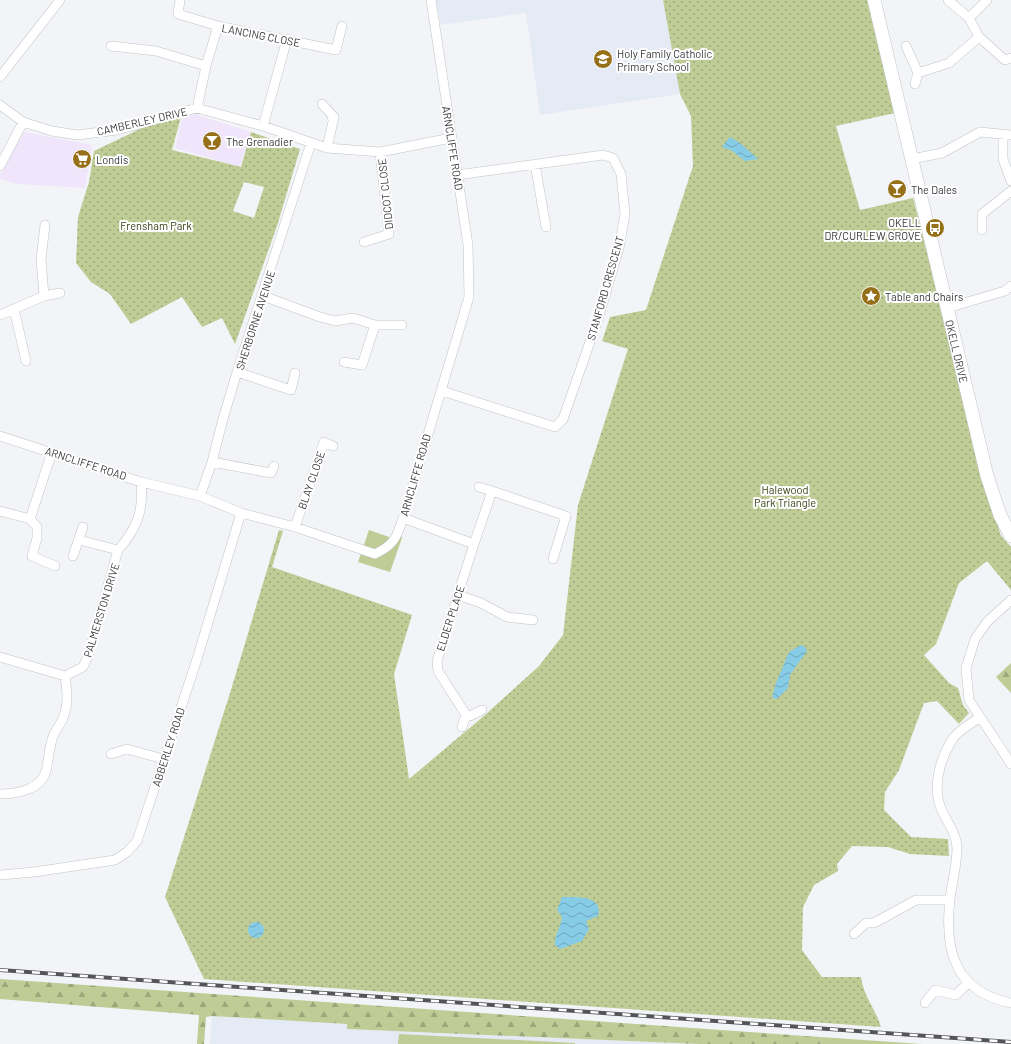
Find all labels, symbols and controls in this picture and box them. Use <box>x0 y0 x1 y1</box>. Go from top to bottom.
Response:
street label: LANCING CLOSE <box>221 21 302 49</box>
place label: Holy Family Catholic Primary School <box>617 47 713 73</box>
school or university icon: Holy Family Catholic Primary School <box>592 48 614 70</box>
street label: CAMBERLEY DRIVE <box>96 104 189 138</box>
street label: ARNCLIFFE ROAD <box>440 105 466 191</box>
bar icon: The Grenadier <box>201 130 223 152</box>
place label: The Grenadier <box>226 135 293 148</box>
supermarket icon: Londis <box>71 148 93 170</box>
place label: Londis <box>96 153 128 166</box>
street label: DIDCOT CLOSE <box>375 158 395 230</box>
bar icon: The Dales <box>886 178 908 200</box>
place label: The Dales <box>911 183 957 196</box>
place label: OKELL DR/CURLEW GROVE <box>824 216 921 242</box>
bus stop icon: OKELL DR/CURLEW GROVE <box>924 217 946 239</box>
park label: Frensham Park <box>120 219 192 232</box>
street label: STANFORD CRESCENT <box>584 234 626 342</box>
street label: SHERBORNE AVENUE <box>233 268 277 371</box>
place icon: Table and Chairs <box>860 285 882 307</box>
place label: Table and Chairs <box>885 290 963 303</box>
street label: OKELL DRIVE <box>944 318 971 384</box>
street label: ARNCLIFFE ROAD <box>397 432 433 518</box>
street label: ARNCLIFFE ROAD <box>44 444 129 482</box>
street label: BLAY CLOSE <box>295 449 327 511</box>
park label: Halewood Park Triangle <box>754 483 816 509</box>
street label: PALMERSTON DRIVE <box>80 561 122 659</box>
street label: ELDER PLACE <box>433 583 467 653</box>
street label: ABBERLEY ROAD <box>149 706 187 788</box>

